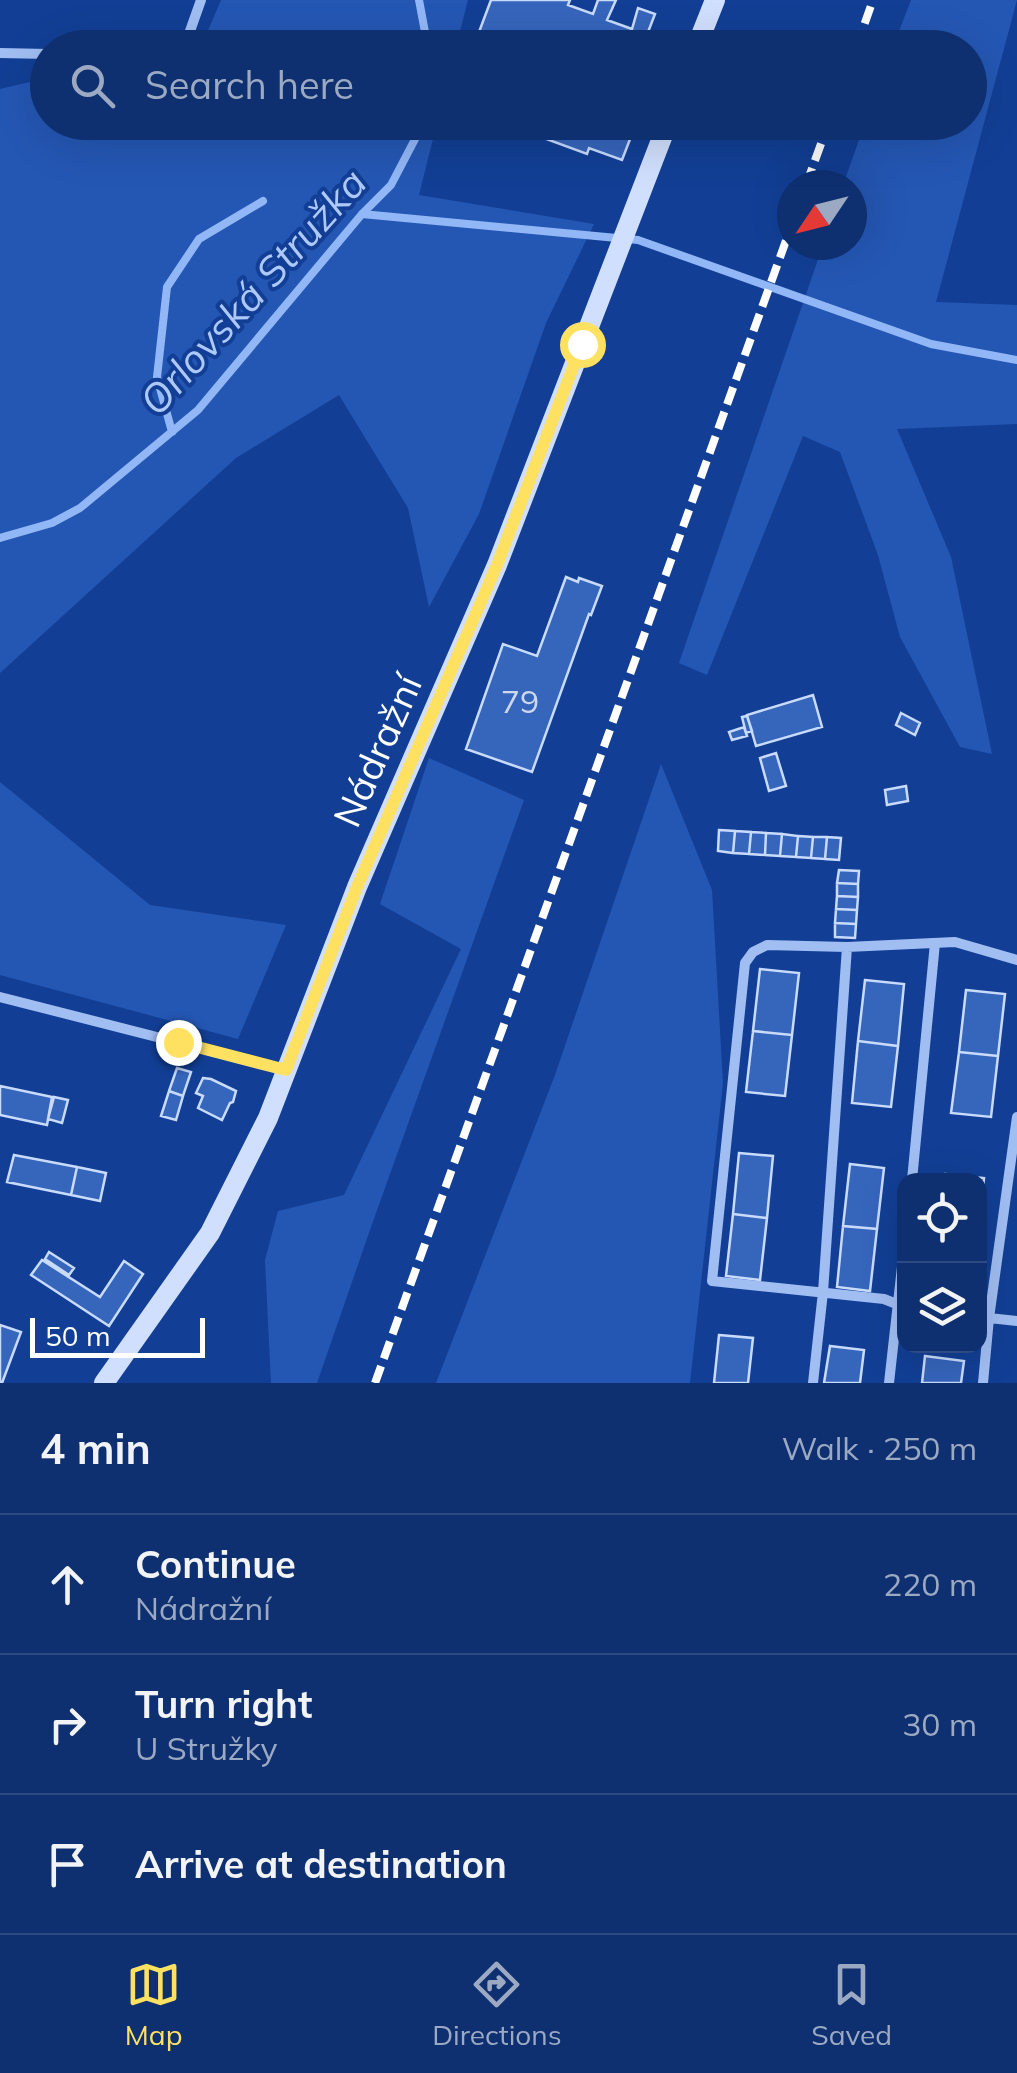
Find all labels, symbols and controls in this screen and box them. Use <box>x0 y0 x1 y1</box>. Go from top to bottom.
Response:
search box <box>30 30 987 140</box>
icon: search <box>65 58 120 113</box>
text: Search here <box>145 61 354 109</box>
water label: Orlovská Stružka <box>128 158 376 425</box>
north arrow <box>777 170 867 260</box>
route start <box>560 322 606 368</box>
street label: Nádražní <box>322 665 433 834</box>
house number: 79 <box>501 681 539 721</box>
route end <box>156 1020 202 1066</box>
map controls <box>897 1173 987 1353</box>
button: locate <box>897 1173 987 1263</box>
button: layers <box>897 1263 987 1353</box>
scale bar <box>30 1313 205 1358</box>
text: 50 m <box>45 1318 111 1353</box>
text: 4 min <box>40 1422 151 1475</box>
text: Walk · 250 m <box>782 1428 977 1468</box>
text: Continue <box>135 1540 296 1588</box>
icon: ahead <box>40 1557 95 1612</box>
text: 220 m <box>883 1564 977 1604</box>
text: Nádražní <box>135 1588 271 1628</box>
text: Turn right <box>135 1680 312 1728</box>
icon: right <box>40 1697 95 1752</box>
text: 30 m <box>902 1704 977 1744</box>
text: U Stružky <box>135 1728 277 1768</box>
icon: arrive <box>40 1837 95 1892</box>
text: Arrive at destination <box>135 1840 507 1888</box>
tab: Map <box>125 1957 182 2052</box>
tab: Directions <box>432 1957 562 2052</box>
tab: Saved <box>811 1957 892 2052</box>

